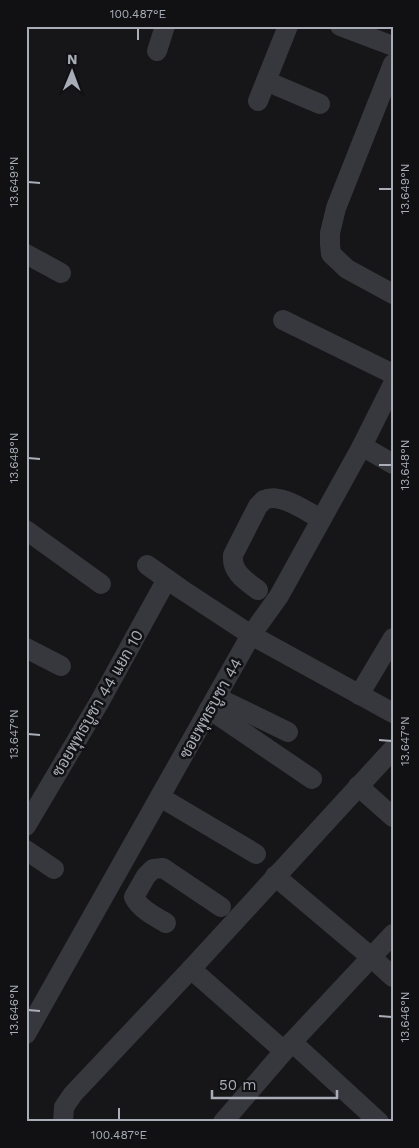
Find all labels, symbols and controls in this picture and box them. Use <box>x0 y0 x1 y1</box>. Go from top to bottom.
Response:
text: 100.487°E <box>110 7 167 21</box>
north arrow <box>48 48 98 98</box>
text: N <box>67 51 78 67</box>
text: 13.649°N <box>7 156 21 208</box>
text: 13.649°N <box>398 163 412 215</box>
text: 13.648°N <box>7 432 21 484</box>
text: 13.648°N <box>398 439 412 491</box>
street label: ซอยพุทธบูชา 44 แยก 10 <box>48 626 149 781</box>
street label: ซอยพุทธบูชา 44 <box>175 655 248 763</box>
text: 13.647°N <box>7 709 21 759</box>
text: 13.647°N <box>398 716 412 766</box>
text: 13.646°N <box>7 985 21 1035</box>
text: 13.646°N <box>398 992 412 1042</box>
scale bar <box>212 1068 336 1100</box>
text: 50 m <box>219 1076 256 1094</box>
text: 100.487°E <box>91 1128 148 1142</box>

